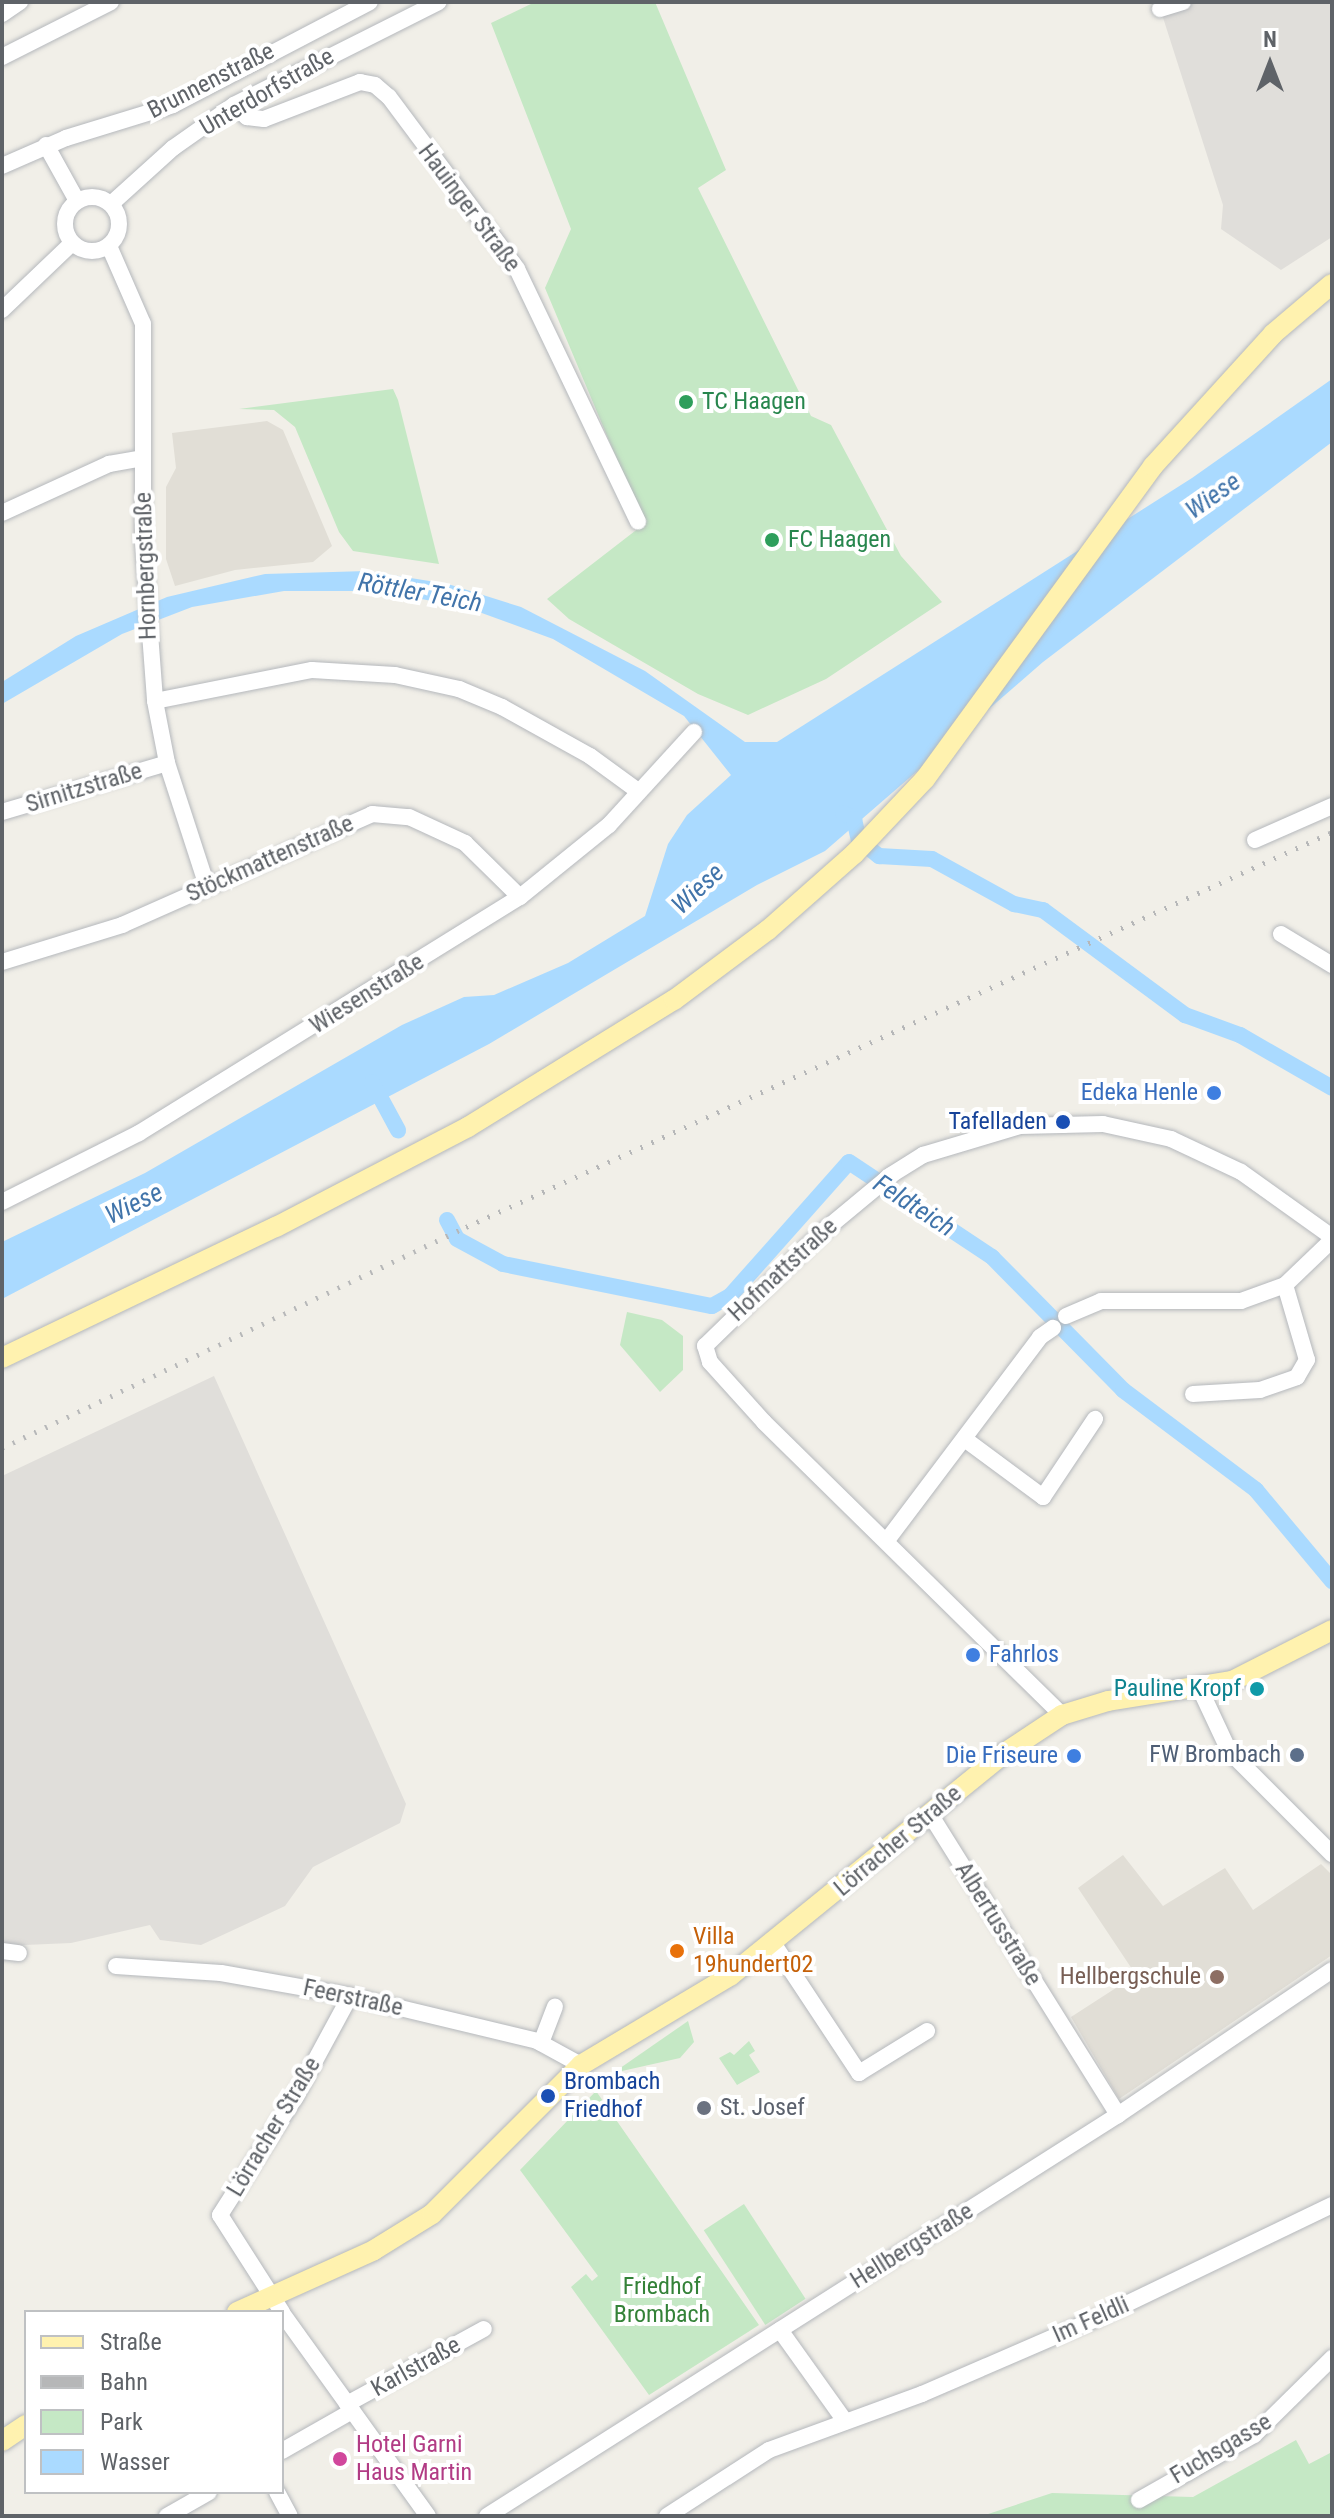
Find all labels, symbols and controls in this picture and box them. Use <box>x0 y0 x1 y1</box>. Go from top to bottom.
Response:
north arrow <box>1230 24 1310 104</box>
text: N <box>1263 27 1277 52</box>
street label: Brunnenstraße <box>143 37 279 125</box>
street label: Unterdorfstraße <box>195 42 339 142</box>
street label: Hauinger Straße <box>412 138 526 278</box>
place label: TC Haagen <box>702 388 806 416</box>
marker: TC Haagen <box>677 393 695 411</box>
water label: Wiese <box>1179 466 1247 526</box>
street label: Hornbergstraße <box>129 492 163 640</box>
place label: FC Haagen <box>788 526 891 554</box>
marker: FC Haagen <box>763 531 781 549</box>
water label: Röttler Teich <box>356 567 484 619</box>
street label: Sirnitzstraße <box>22 757 146 819</box>
street label: Stöckmattenstraße <box>182 809 358 909</box>
water label: Wiese <box>665 857 731 921</box>
street label: Wiesenstraße <box>305 948 429 1040</box>
place label: Edeka Henle <box>1081 1079 1198 1107</box>
marker: Edeka Henle <box>1205 1084 1223 1102</box>
place label: Tafelladen <box>948 1108 1047 1136</box>
marker: Tafelladen <box>1054 1113 1072 1131</box>
water label: Feldteich <box>867 1168 961 1244</box>
water label: Wiese <box>100 1177 168 1231</box>
street label: Hofmattstraße <box>723 1212 843 1328</box>
place label: Fahrlos <box>989 1641 1059 1669</box>
marker: Fahrlos <box>964 1646 982 1664</box>
place label: Pauline Kropf <box>1114 1675 1241 1703</box>
marker: Pauline Kropf <box>1248 1680 1266 1698</box>
place label: FW Brombach <box>1149 1741 1281 1769</box>
place label: Die Friseure <box>946 1742 1058 1770</box>
marker: FW Brombach <box>1288 1746 1306 1764</box>
marker: Die Friseure <box>1065 1747 1083 1765</box>
street label: Lörracher Straße <box>828 1779 968 1903</box>
street label: Albertusstraße <box>949 1857 1047 1991</box>
place label: Villa 19hundert02 <box>693 1923 813 1979</box>
marker: Villa 19hundert02 <box>668 1942 686 1960</box>
place label: Hellbergschule <box>1060 1963 1201 1991</box>
marker: Hellbergschule <box>1208 1968 1226 1986</box>
street label: Feerstraße <box>300 1973 406 2023</box>
street label: Lörracher Straße <box>221 2052 327 2202</box>
place label: Brombach Friedhof <box>564 2068 660 2124</box>
marker: Brombach Friedhof <box>539 2087 557 2105</box>
place label: St. Josef <box>720 2094 805 2122</box>
marker: St. Josef <box>695 2099 713 2117</box>
street label: Hellbergstraße <box>845 2197 979 2295</box>
park label: Friedhof Brombach <box>614 2273 710 2329</box>
street label: Im Feldli <box>1048 2290 1134 2350</box>
legend <box>24 2310 284 2494</box>
text: Straße <box>100 2328 162 2356</box>
street label: Karlstraße <box>366 2331 466 2403</box>
text: Bahn <box>100 2368 148 2396</box>
text: Park <box>100 2408 143 2436</box>
street label: Fuchsgasse <box>1165 2408 1277 2490</box>
place label: Hotel Garni Haus Martin <box>356 2431 472 2487</box>
text: Wasser <box>100 2448 170 2476</box>
marker: Hotel Garni Haus Martin <box>331 2450 349 2468</box>

